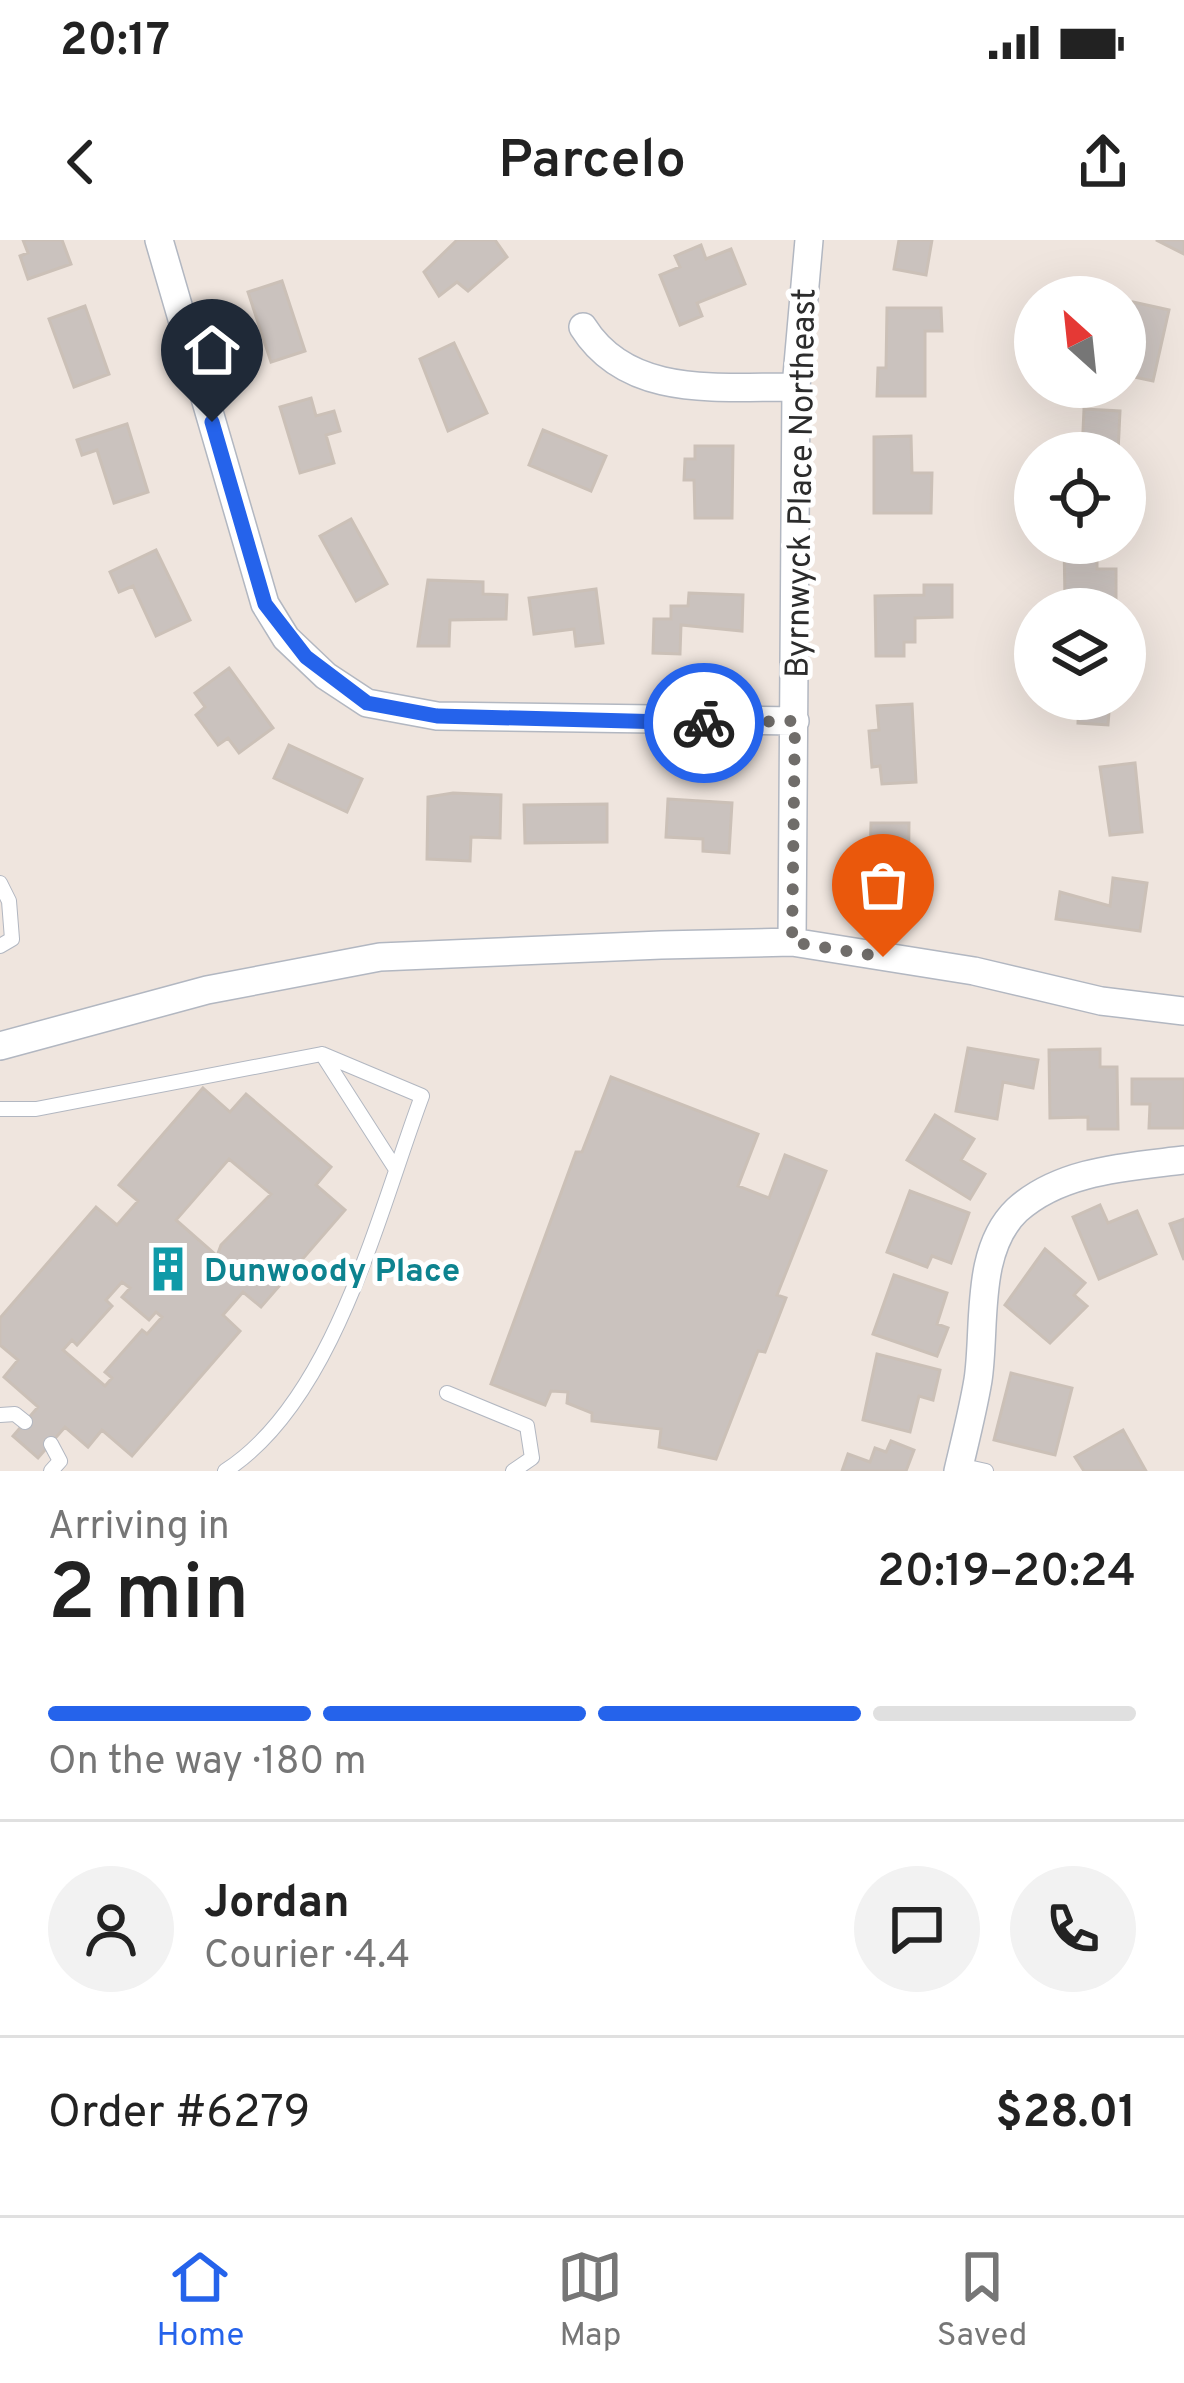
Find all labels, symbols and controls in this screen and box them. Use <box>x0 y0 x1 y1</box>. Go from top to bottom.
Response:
text: 20:17 <box>60 14 170 71</box>
text: Parcelo <box>498 128 686 197</box>
icon: back <box>48 129 114 195</box>
icon: share <box>1070 129 1136 195</box>
north arrow <box>1014 276 1146 408</box>
map controls <box>1014 276 1146 720</box>
street label: Byrnwyck Place Northeast <box>779 288 827 678</box>
pin <box>161 299 263 422</box>
icon: home <box>179 317 245 383</box>
button: locate <box>1014 432 1146 564</box>
button: layers <box>1014 588 1146 720</box>
courier <box>644 663 764 783</box>
icon: bike <box>671 690 737 756</box>
pin <box>832 834 934 957</box>
icon: bag <box>850 852 916 918</box>
building icon: Dunwoody Place <box>143 1244 193 1294</box>
place label: Dunwoody Place <box>204 1252 460 1294</box>
text: Arriving in <box>48 1504 230 1553</box>
text: 20:19–20:24 <box>877 1545 1136 1602</box>
text: 2 min <box>48 1548 249 1647</box>
text: On the way · 180 m <box>48 1739 367 1788</box>
button: person <box>48 1866 174 1992</box>
button: chat <box>854 1866 980 1992</box>
button: phone <box>1010 1866 1136 1992</box>
text: Jordan <box>204 1876 350 1933</box>
text: Courier · 4.4 <box>204 1933 410 1982</box>
text: Order #6279 <box>48 2086 311 2143</box>
text: $28.01 <box>996 2086 1136 2143</box>
tab: Home <box>157 2244 244 2358</box>
tab: Map <box>557 2244 623 2358</box>
tab: Saved <box>937 2244 1027 2358</box>

